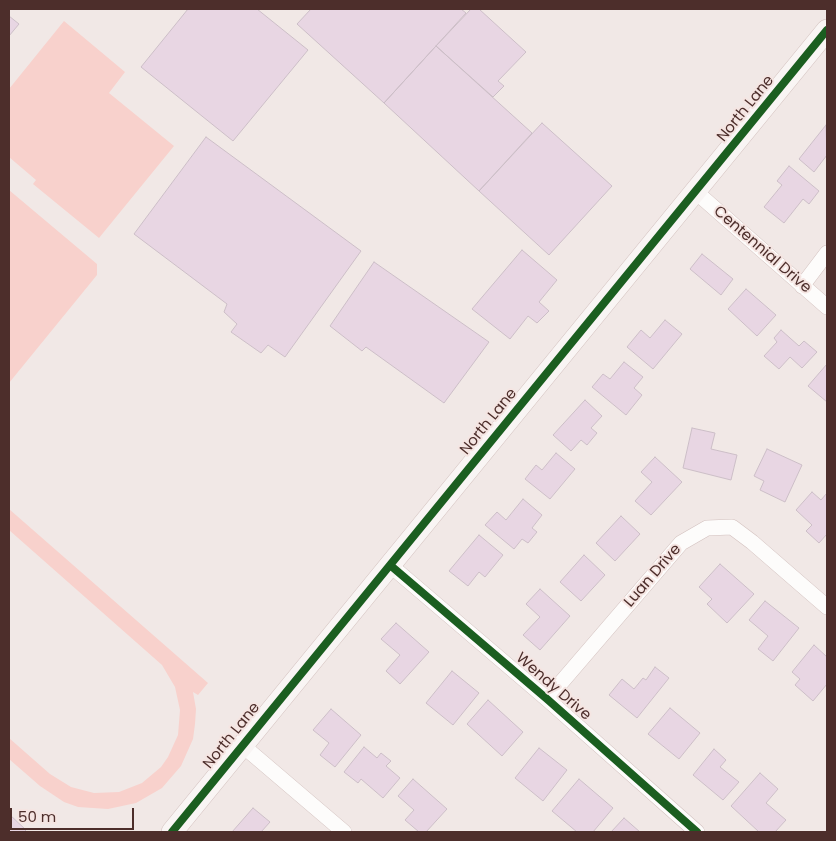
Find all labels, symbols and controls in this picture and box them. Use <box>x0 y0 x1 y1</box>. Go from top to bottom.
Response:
street label: North Lane <box>714 72 778 146</box>
street label: Centennial Drive <box>709 203 815 297</box>
street label: North Lane <box>457 385 521 459</box>
street label: Luan Drive <box>621 541 685 611</box>
street label: Wendy Drive <box>512 649 594 725</box>
street label: North Lane <box>200 699 264 773</box>
scale bar <box>12 798 136 830</box>
text: 50 m <box>18 806 56 827</box>

